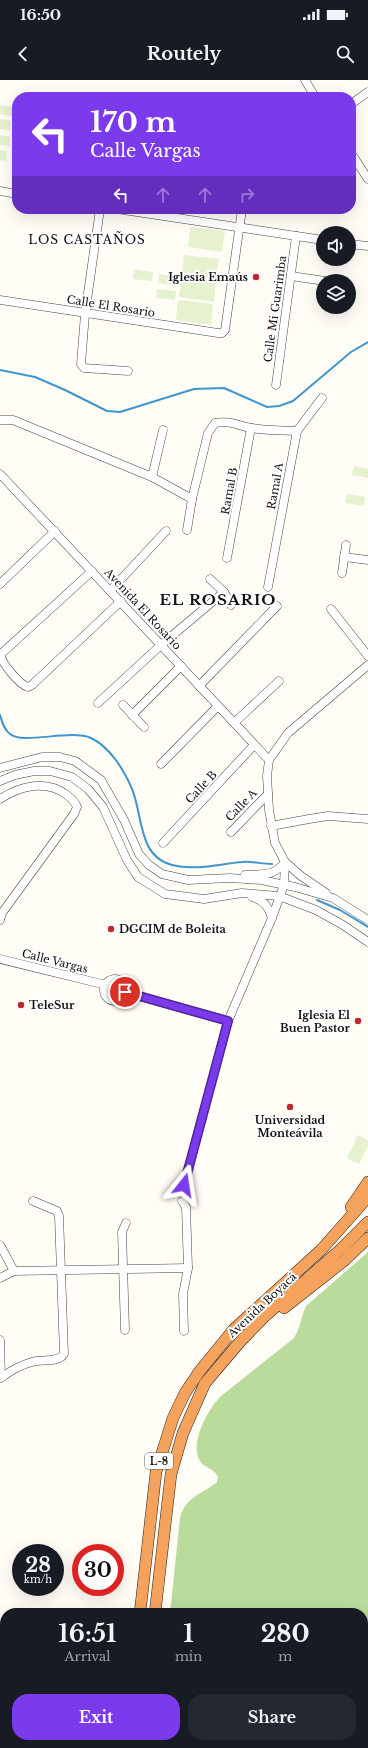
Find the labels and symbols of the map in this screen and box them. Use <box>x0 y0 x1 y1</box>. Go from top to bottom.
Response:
district label: LOS CASTAÑOS <box>28 231 146 247</box>
street label: Calle Mi Guarimba <box>261 254 290 363</box>
place label: Iglesia Emaús <box>168 270 248 284</box>
marker: Iglesia Emaús <box>251 272 261 282</box>
street label: Calle El Rosario <box>66 292 156 320</box>
street label: Ramal A <box>264 461 286 511</box>
street label: Ramal B <box>218 466 240 516</box>
street label: Avenida El Rosario <box>101 565 184 653</box>
district label: EL ROSARIO <box>160 590 276 609</box>
street label: Calle B <box>182 768 220 806</box>
street label: Calle A <box>222 786 260 824</box>
place label: DGCIM de Boleita <box>119 922 227 936</box>
marker: DGCIM de Boleita <box>106 924 116 934</box>
street label: Calle Vargas <box>20 946 90 976</box>
pin <box>108 975 142 1009</box>
place label: TeleSur <box>29 998 75 1012</box>
marker: TeleSur <box>16 1000 26 1010</box>
place label: Iglesia El Buen Pastor <box>280 1008 351 1035</box>
marker: Iglesia El Buen Pastor <box>353 1016 363 1026</box>
marker: Universidad Monteávila <box>285 1102 295 1112</box>
place label: Universidad Monteávila <box>255 1113 326 1140</box>
position arrow <box>163 1164 205 1206</box>
street label: Avenida Boyacá <box>224 1269 300 1341</box>
road number: L-8 <box>145 1453 173 1469</box>
speed limit sign: 30 <box>72 1544 124 1596</box>

